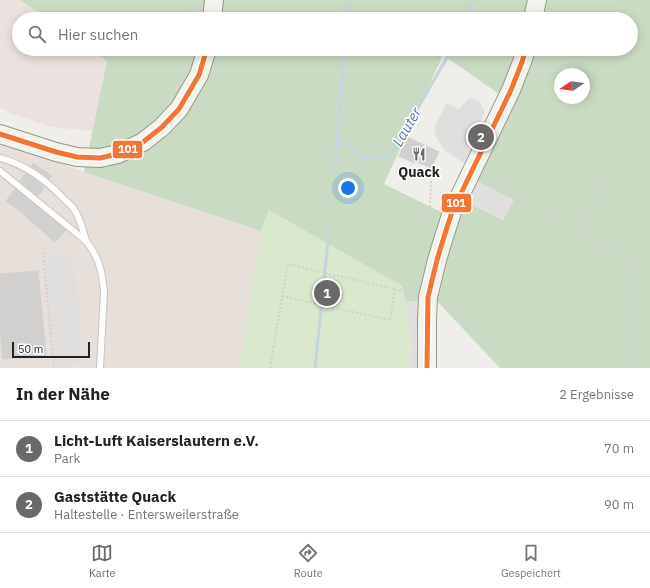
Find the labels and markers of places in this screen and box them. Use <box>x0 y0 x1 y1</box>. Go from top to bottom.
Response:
pin: 2 <box>468 122 494 152</box>
restaurant icon: Quack <box>411 146 427 162</box>
place label: Quack <box>398 163 441 181</box>
pin: 1 <box>314 278 340 308</box>

